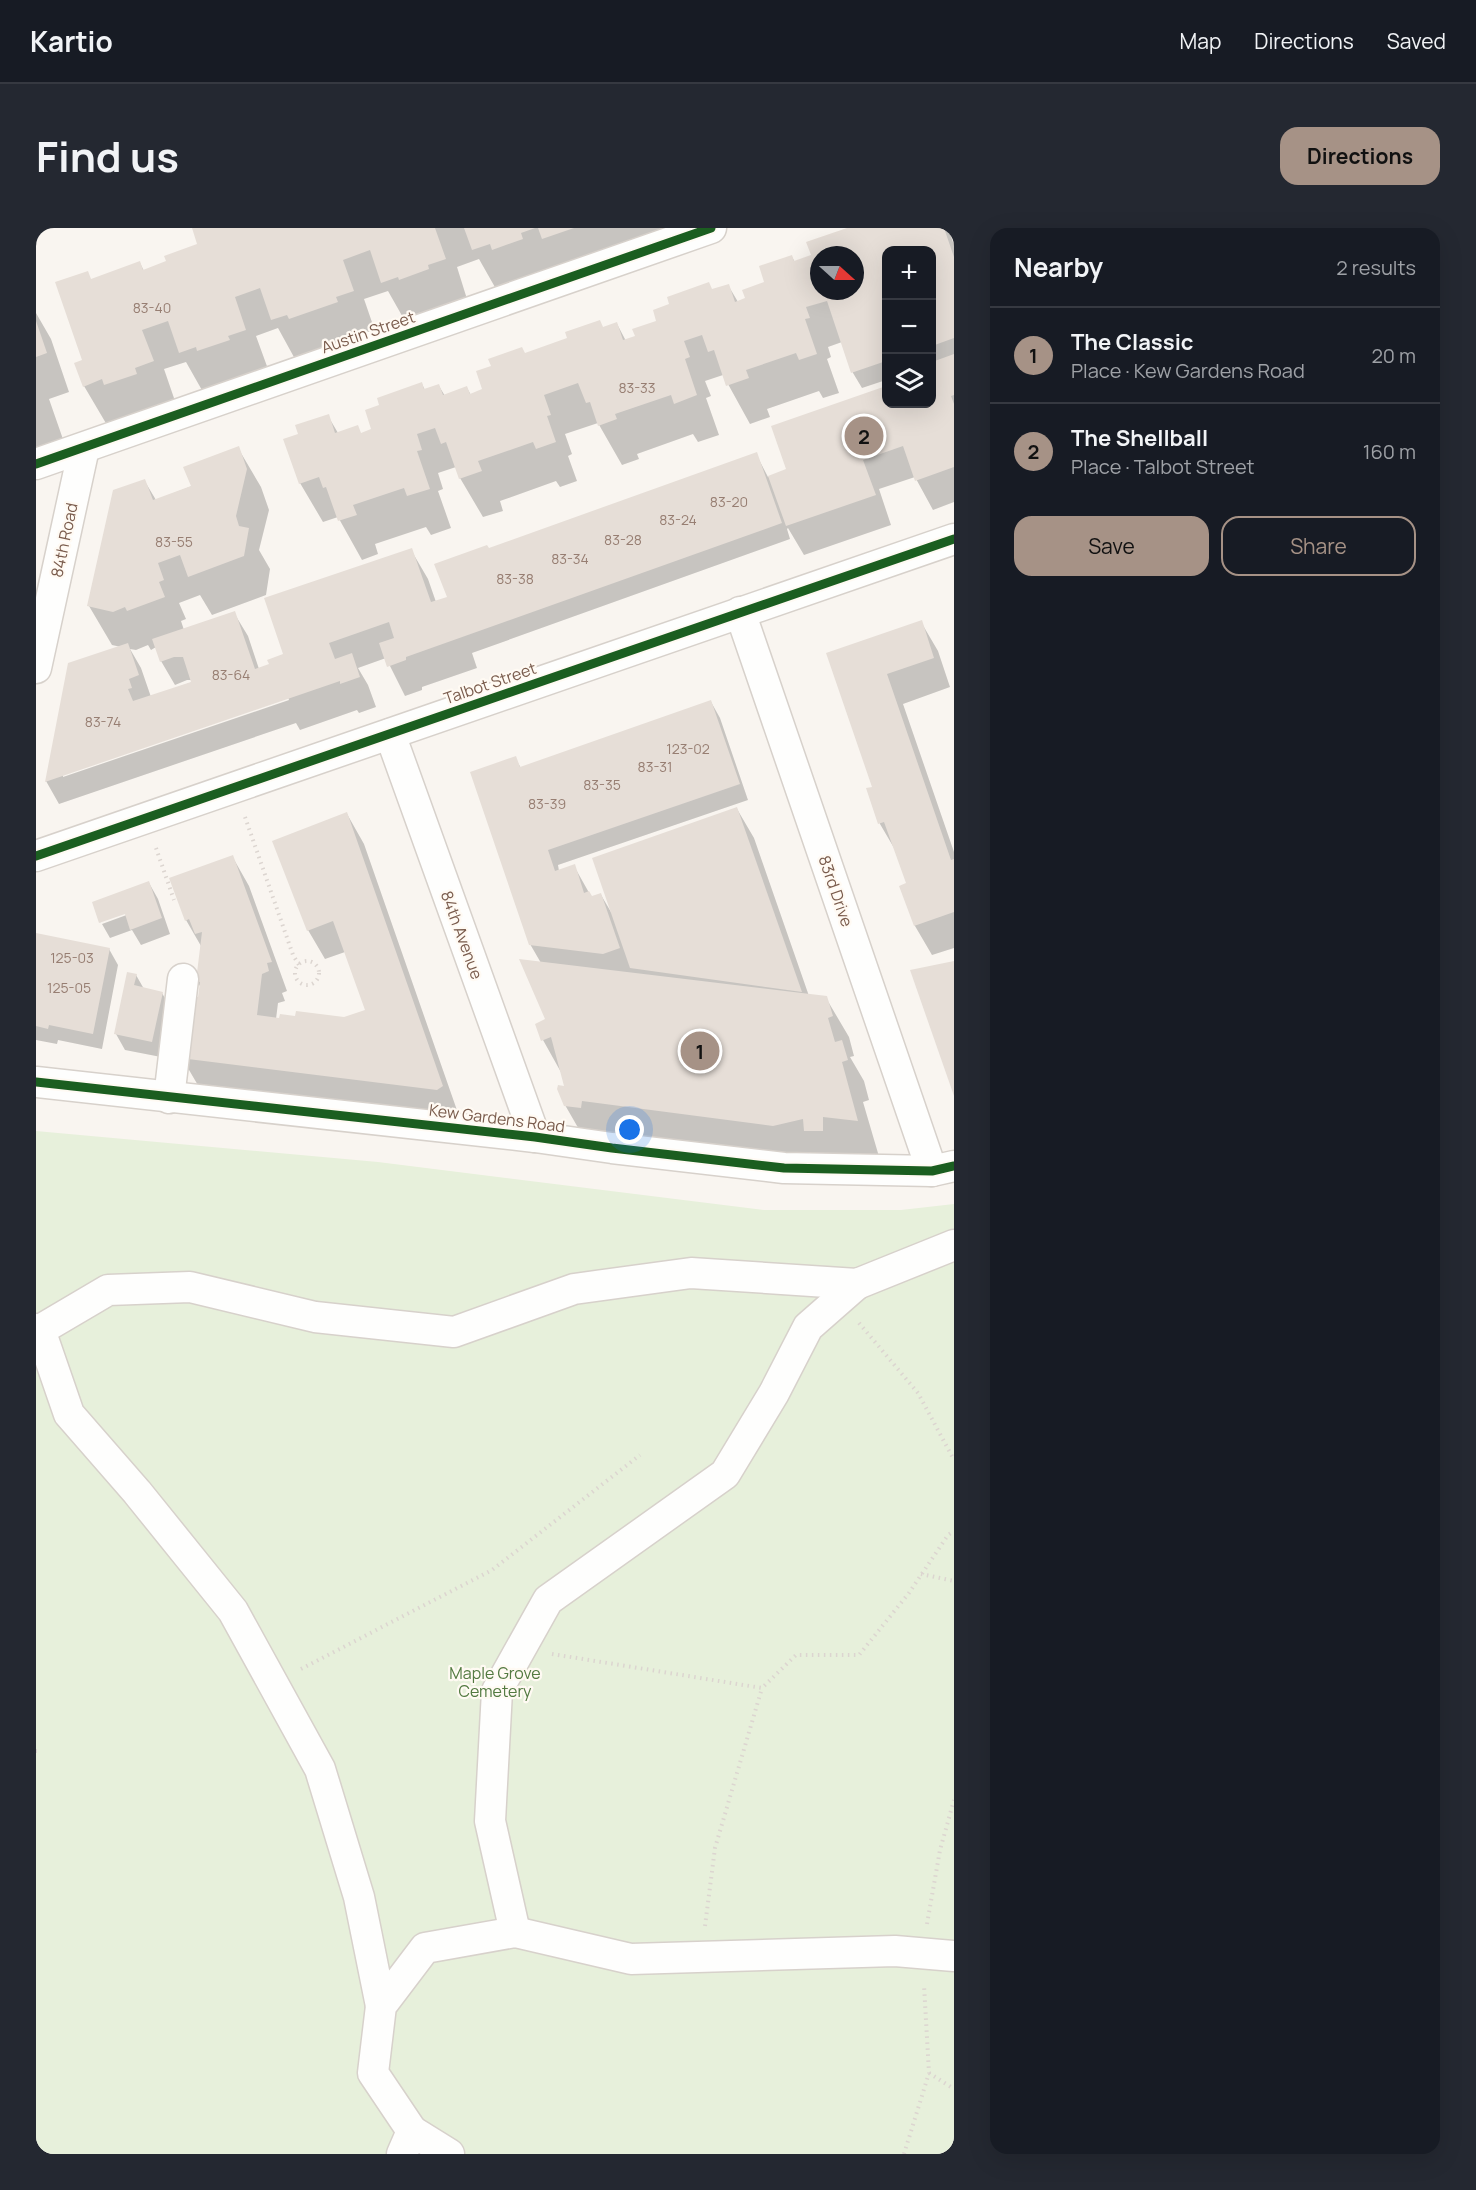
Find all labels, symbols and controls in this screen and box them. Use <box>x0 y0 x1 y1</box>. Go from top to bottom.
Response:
text: Kartio <box>30 22 113 60</box>
text: Map <box>1180 27 1221 55</box>
text: Directions <box>1254 27 1354 55</box>
text: Saved <box>1387 27 1446 55</box>
text: Find us <box>36 127 179 185</box>
button: Directions <box>1280 127 1440 185</box>
north arrow <box>810 246 864 300</box>
map controls <box>882 246 936 408</box>
button: + <box>882 246 936 300</box>
text: Nearby <box>1014 249 1103 285</box>
text: 2 results <box>1336 254 1416 281</box>
house number: 83-40 <box>133 298 171 317</box>
button: − <box>882 300 936 354</box>
street label: Austin Street <box>318 306 418 358</box>
text: The Classic <box>1071 327 1194 357</box>
text: 1 <box>1029 342 1038 369</box>
text: 20 m <box>1371 342 1416 369</box>
button: layers <box>882 354 936 408</box>
text: Place · Kew Gardens Road <box>1071 357 1305 384</box>
house number: 83-33 <box>618 378 656 397</box>
pin: 2 <box>844 414 884 458</box>
text: The Shellball <box>1071 423 1208 453</box>
text: 2 <box>1028 438 1039 465</box>
text: 160 m <box>1363 438 1416 465</box>
text: Place · Talbot Street <box>1071 453 1255 480</box>
house number: 83-20 <box>710 492 748 511</box>
street label: 84th Road <box>45 501 83 579</box>
house number: 83-24 <box>659 510 697 529</box>
button: Save <box>1014 516 1209 576</box>
button: Share <box>1221 516 1416 576</box>
house number: 83-28 <box>604 530 642 549</box>
house number: 83-55 <box>155 532 193 551</box>
house number: 83-34 <box>551 549 589 568</box>
house number: 83-38 <box>496 569 534 588</box>
street label: Talbot Street <box>441 657 539 709</box>
house number: 83-64 <box>212 665 250 684</box>
house number: 83-74 <box>85 712 121 731</box>
house number: 123-02 <box>666 739 710 758</box>
house number: 83-31 <box>638 757 672 776</box>
house number: 83-35 <box>583 775 621 794</box>
house number: 83-39 <box>528 794 566 813</box>
street label: 83rd Drive <box>814 853 858 929</box>
street label: 84th Avenue <box>436 888 488 982</box>
house number: 125-03 <box>50 948 94 967</box>
house number: 125-05 <box>47 978 91 997</box>
pin: 1 <box>680 1028 720 1074</box>
street label: Kew Gardens Road <box>428 1099 566 1137</box>
your location <box>615 1115 644 1144</box>
park label: Maple Grove Cemetery <box>449 1662 541 1702</box>

